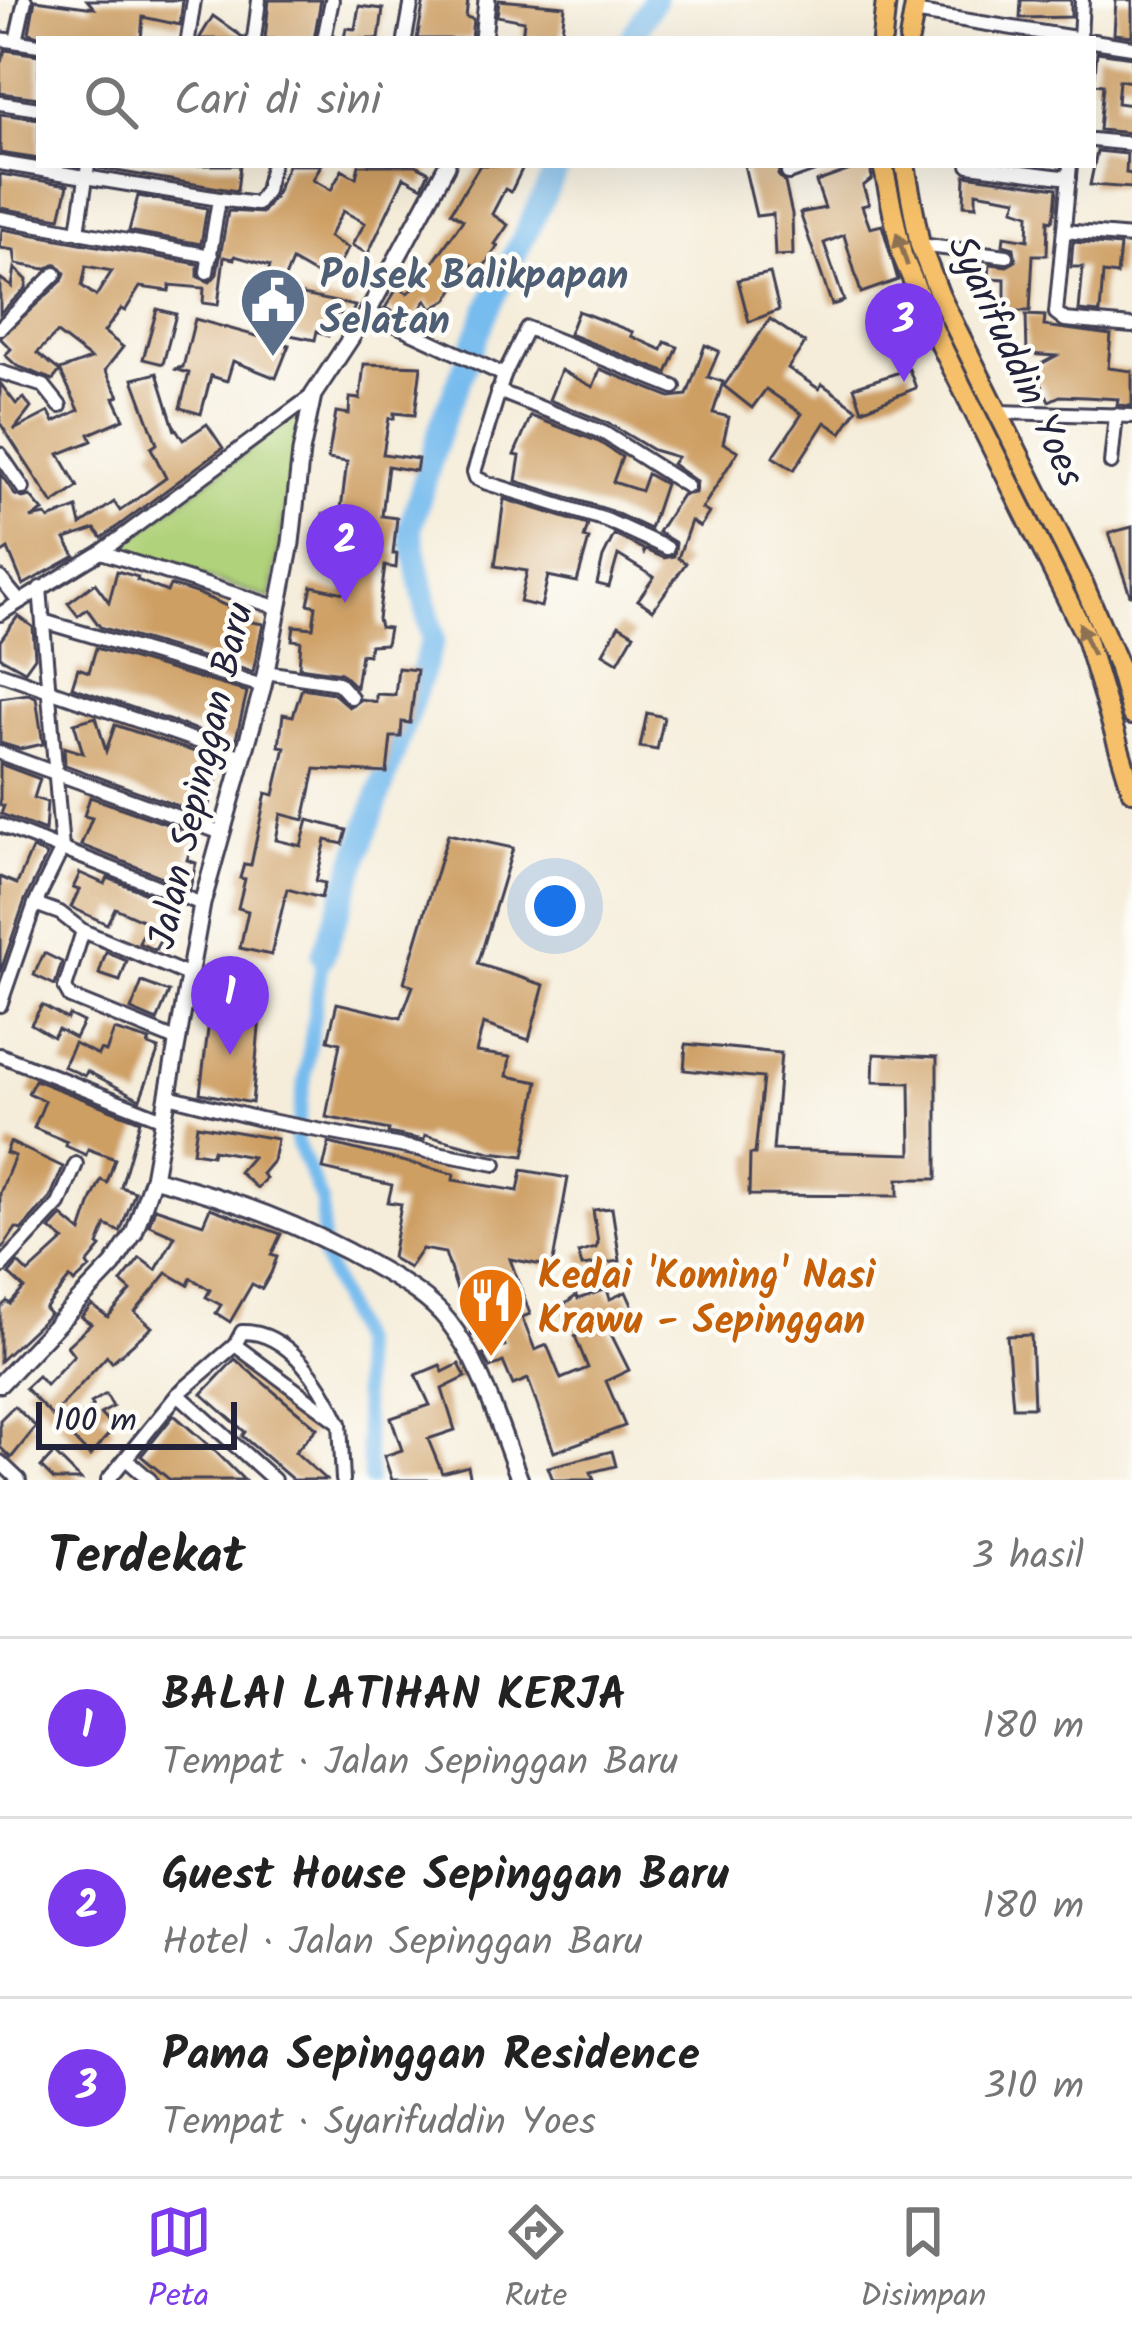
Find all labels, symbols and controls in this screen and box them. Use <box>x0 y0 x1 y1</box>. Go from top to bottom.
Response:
search box <box>36 36 1096 168</box>
text: Cari di sini <box>174 66 382 138</box>
icon: search <box>78 69 144 135</box>
street label: Syarifuddin Yoes <box>928 226 1100 499</box>
one-way arrow <box>891 230 910 267</box>
place label: Polsek Balikpapan Selatan <box>320 247 628 354</box>
public building icon: Polsek Balikpapan Selatan <box>238 265 308 359</box>
pin: 3 <box>865 283 943 382</box>
pin: 2 <box>306 504 384 603</box>
street label: Jalan Sepinggan Baru <box>133 596 273 956</box>
one-way arrow <box>1076 621 1095 657</box>
your location <box>525 876 585 936</box>
pin: 1 <box>191 956 269 1055</box>
place label: Kedai 'Koming' Nasi Krawu - Sepinggan <box>538 1247 876 1354</box>
restaurant icon: Kedai 'Koming' Nasi Krawu - Sepinggan <box>456 1265 526 1359</box>
scale bar <box>36 1396 237 1449</box>
text: 100 m <box>54 1396 137 1449</box>
text: Terdekat <box>48 1518 246 1599</box>
text: 3 hasil <box>971 1527 1084 1589</box>
text: BALAI LATIHAN KERJA <box>162 1661 626 1733</box>
text: 1 <box>81 1697 93 1759</box>
text: 180 m <box>982 1697 1084 1759</box>
text: Tempat · Jalan Sepinggan Baru <box>162 1733 678 1795</box>
text: Guest House Sepinggan Baru <box>162 1841 729 1913</box>
text: 2 <box>76 1877 98 1939</box>
text: 180 m <box>982 1877 1084 1939</box>
text: Hotel · Jalan Sepinggan Baru <box>162 1913 643 1975</box>
text: Pama Sepinggan Residence <box>162 2021 700 2093</box>
text: 3 <box>76 2057 98 2119</box>
text: 310 m <box>983 2057 1084 2119</box>
text: Tempat · Syarifuddin Yoes <box>162 2093 596 2155</box>
tab: Peta <box>146 2199 212 2324</box>
tab: Rute <box>503 2199 569 2324</box>
tab: Disimpan <box>860 2199 986 2324</box>

